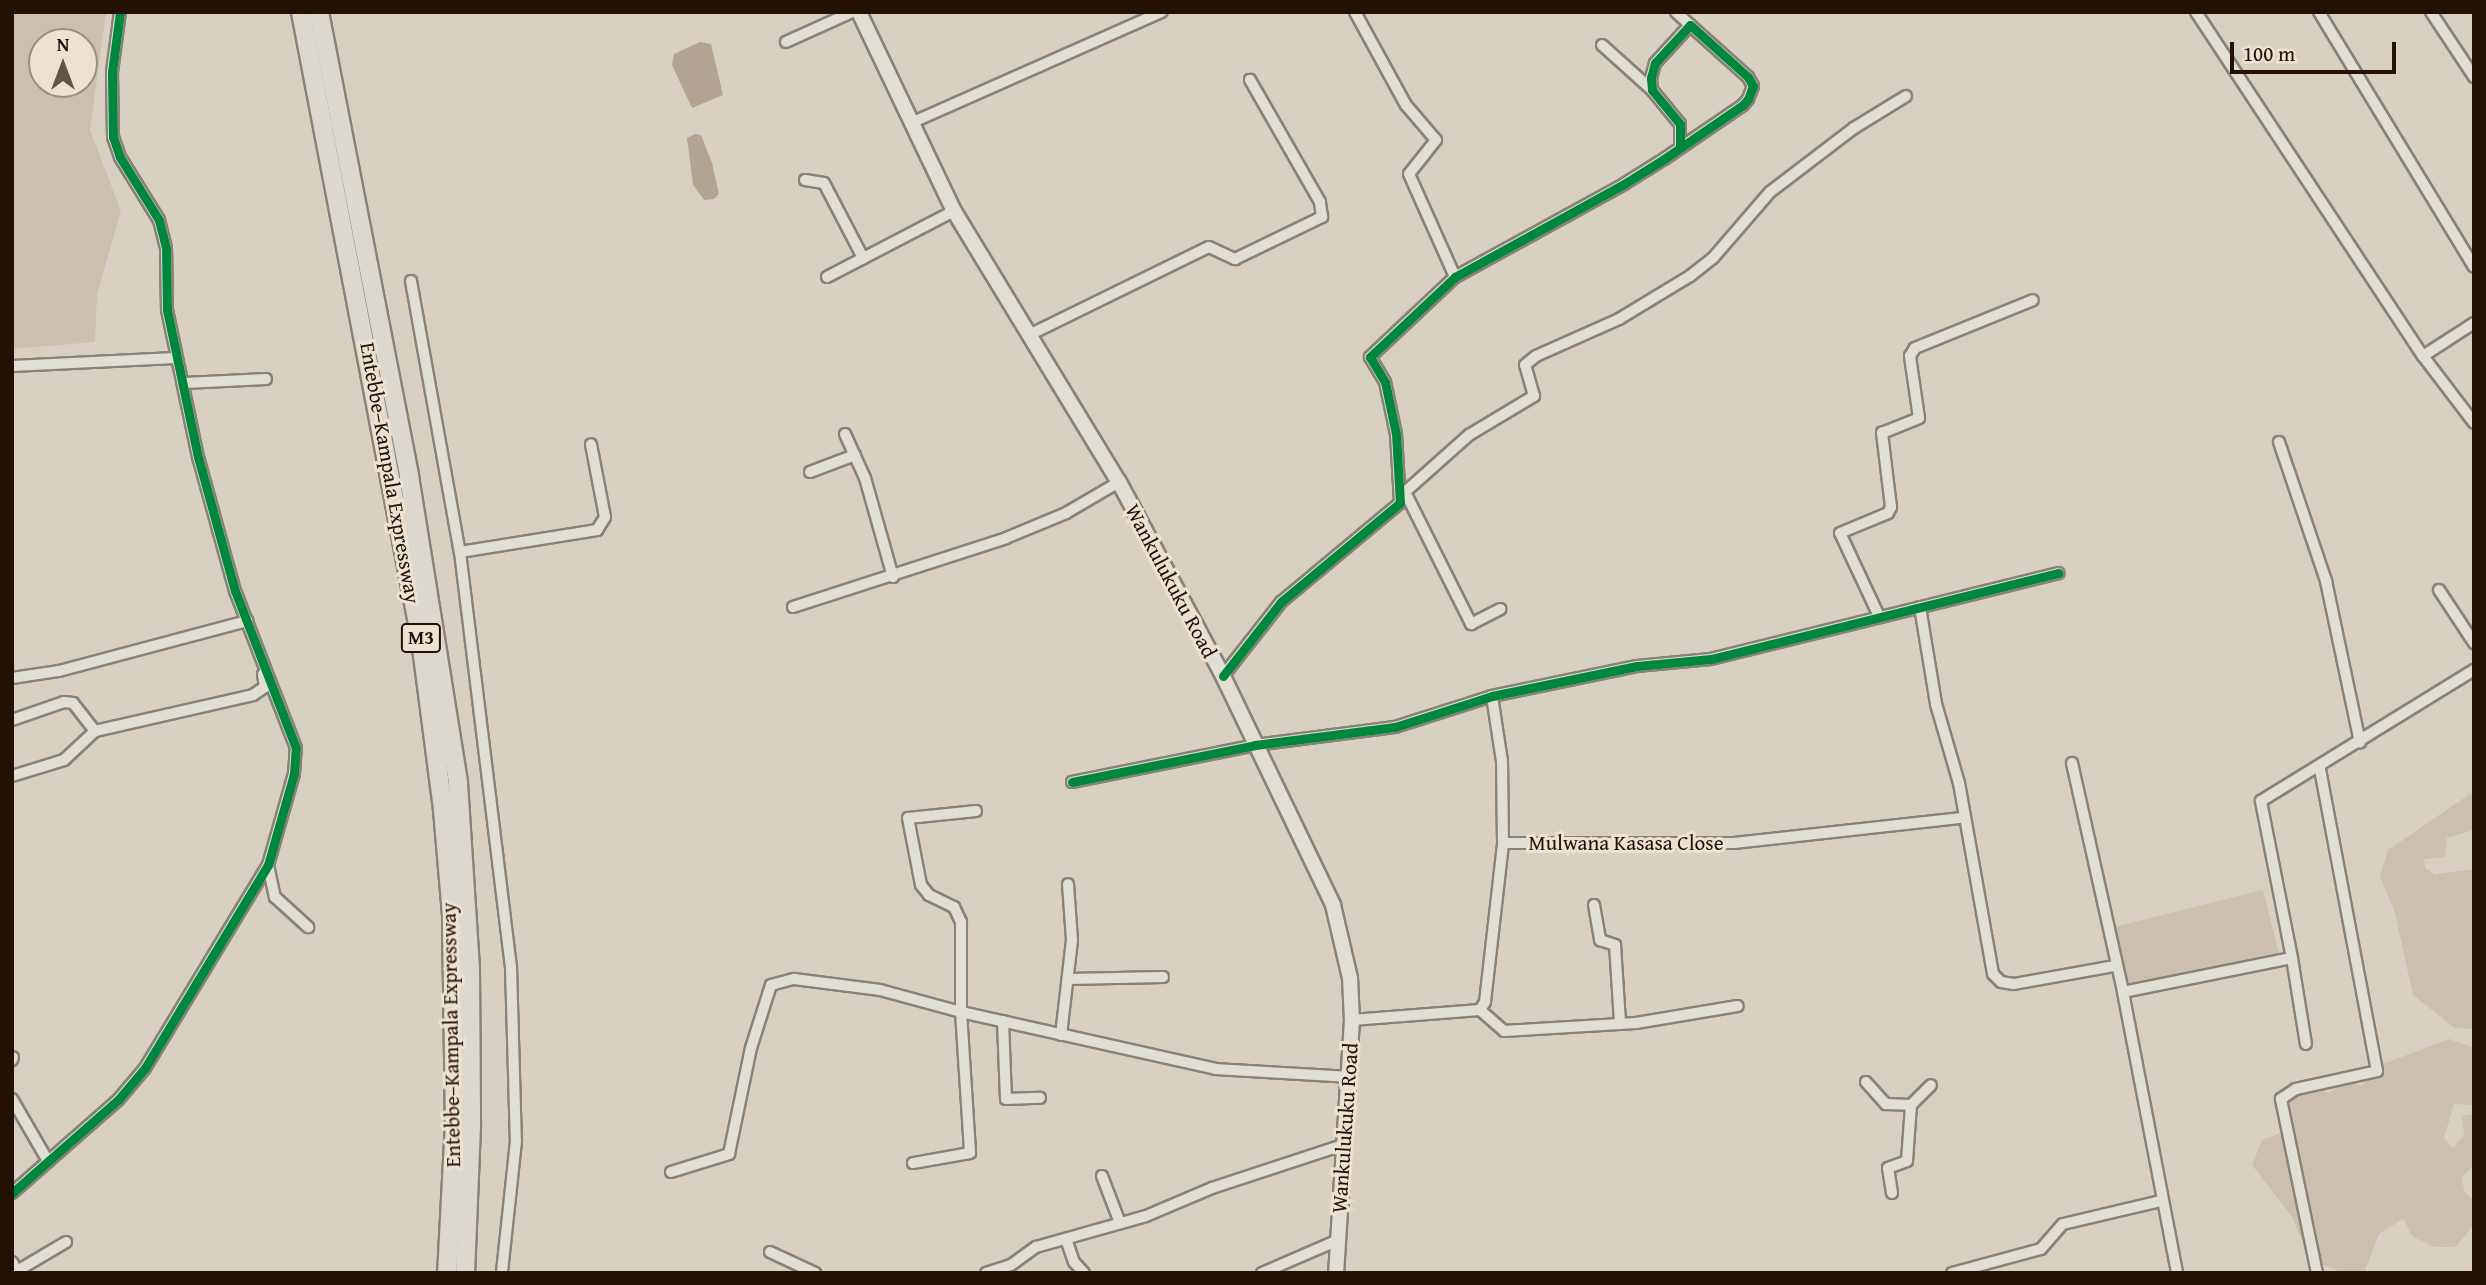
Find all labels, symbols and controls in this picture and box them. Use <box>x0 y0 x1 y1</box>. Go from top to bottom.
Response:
north arrow <box>28 28 98 98</box>
scale bar <box>2234 28 2400 72</box>
text: N <box>57 30 69 58</box>
text: 100 m <box>2243 38 2295 69</box>
street label: Entebbe–Kampala Expressway <box>355 340 425 606</box>
street label: Wankulukuku Road <box>1120 500 1222 662</box>
road number: M3 <box>400 622 442 653</box>
street label: Mulwana Kasasa Close <box>1528 830 1724 856</box>
street label: Entebbe–Kampala Expressway <box>436 902 466 1168</box>
street label: Wankulukuku Road <box>1326 1042 1364 1214</box>

